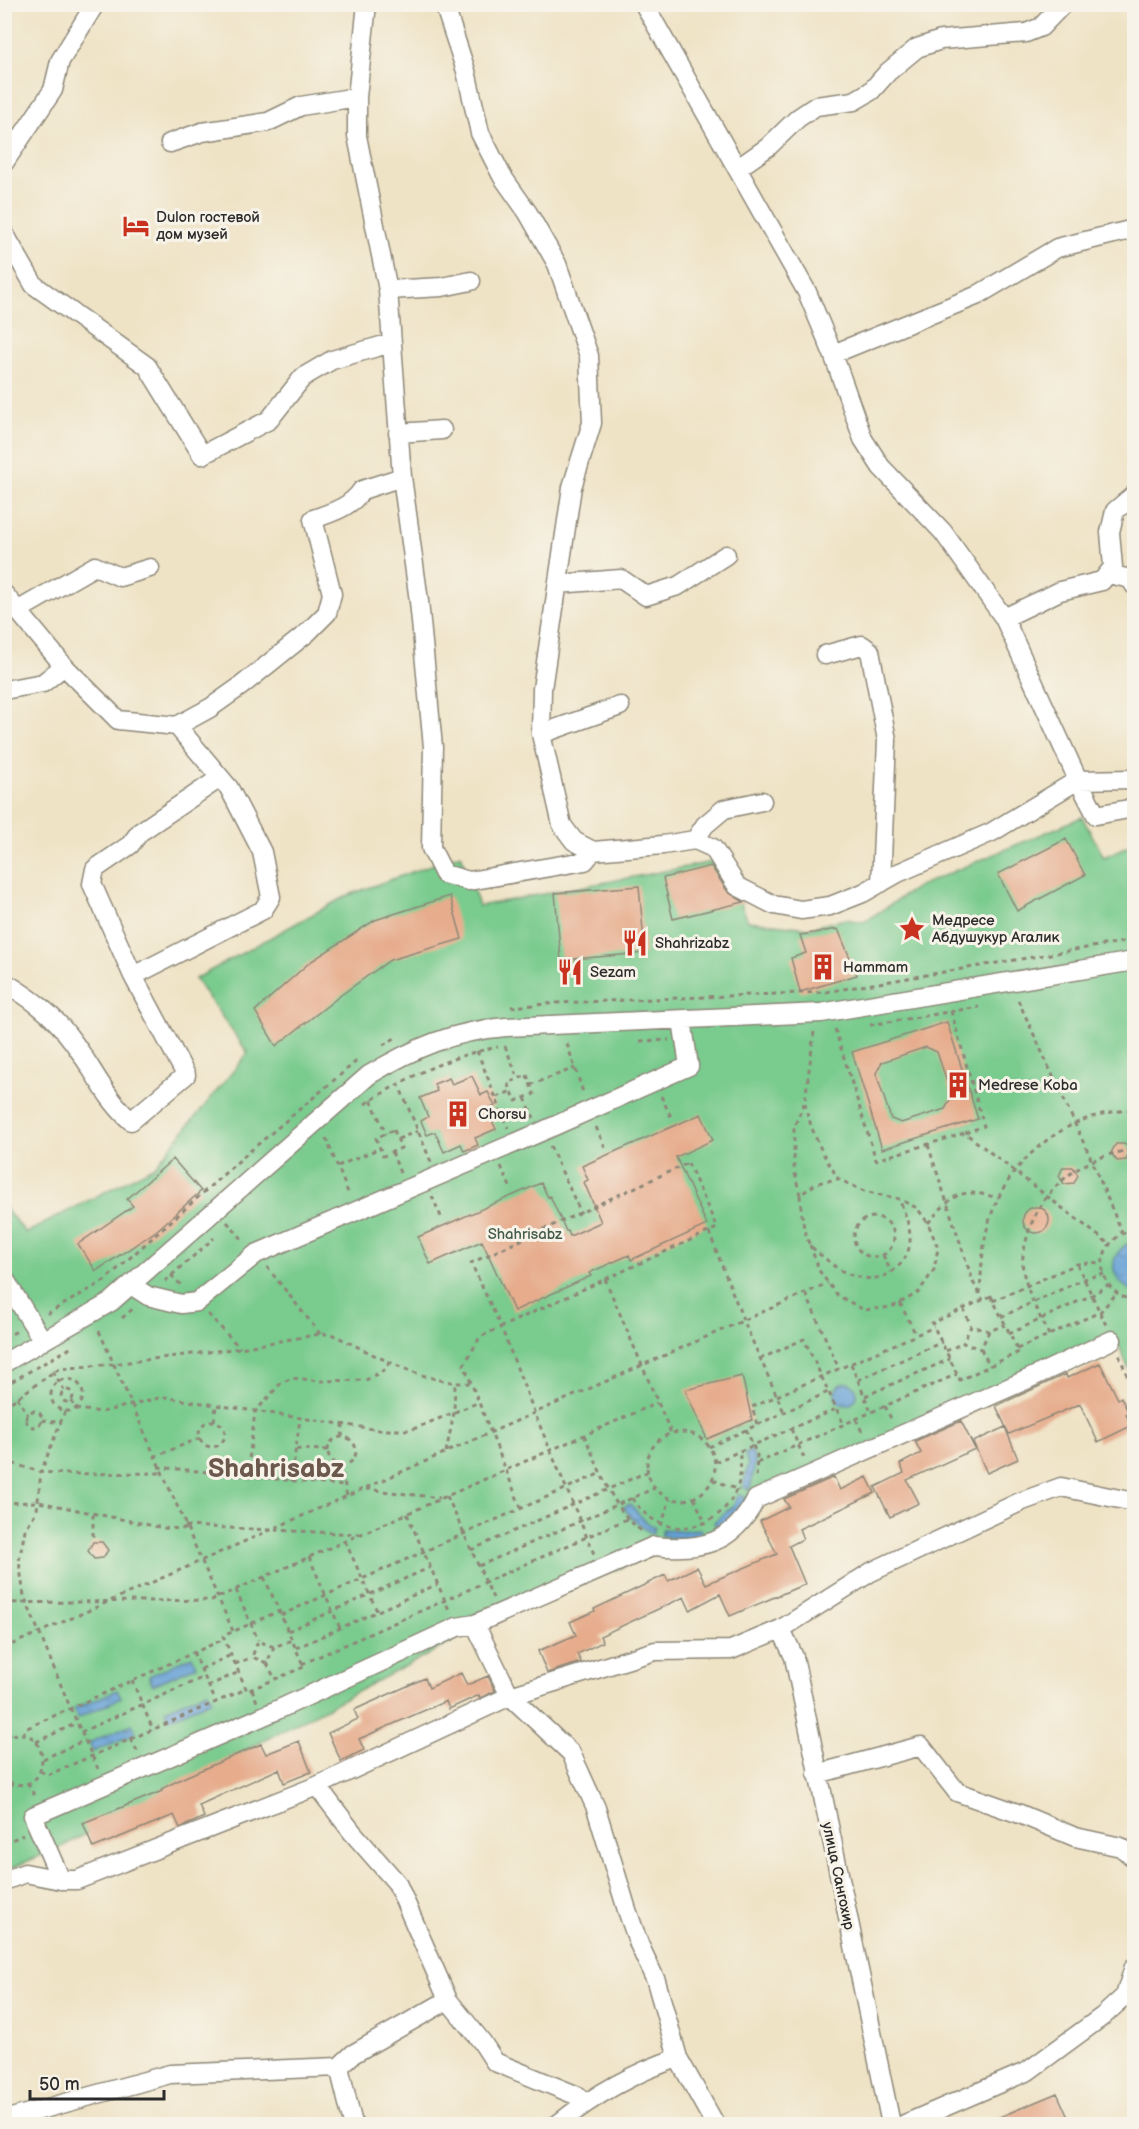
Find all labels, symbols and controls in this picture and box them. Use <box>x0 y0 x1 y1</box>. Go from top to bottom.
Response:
place label: Dulon гостевой дом музей <box>156 208 260 244</box>
hotel icon: Dulon гостевой дом музей <box>121 211 151 241</box>
place label: Медресе Абдушукур Агалик <box>931 911 1060 947</box>
place icon: Медресе Абдушукур Агалик <box>897 914 927 944</box>
restaurant icon: Shahrizabz <box>620 928 650 958</box>
place label: Shahrizabz <box>655 934 730 953</box>
building icon: Hammam <box>808 952 838 982</box>
restaurant icon: Sezam <box>555 957 585 987</box>
place label: Hammam <box>843 958 908 977</box>
place label: Sezam <box>590 963 636 982</box>
building icon: Medrese Koba <box>943 1070 973 1100</box>
place label: Medrese Koba <box>978 1076 1078 1095</box>
building icon: Chorsu <box>443 1099 473 1129</box>
place label: Chorsu <box>478 1105 527 1124</box>
park label: Shahrisabz <box>488 1225 563 1244</box>
district label: Shahrisabz <box>208 1453 344 1485</box>
street label: улица Сангохир <box>817 1820 859 1932</box>
scale bar <box>30 2063 164 2101</box>
text: 50 m <box>39 2074 80 2095</box>

